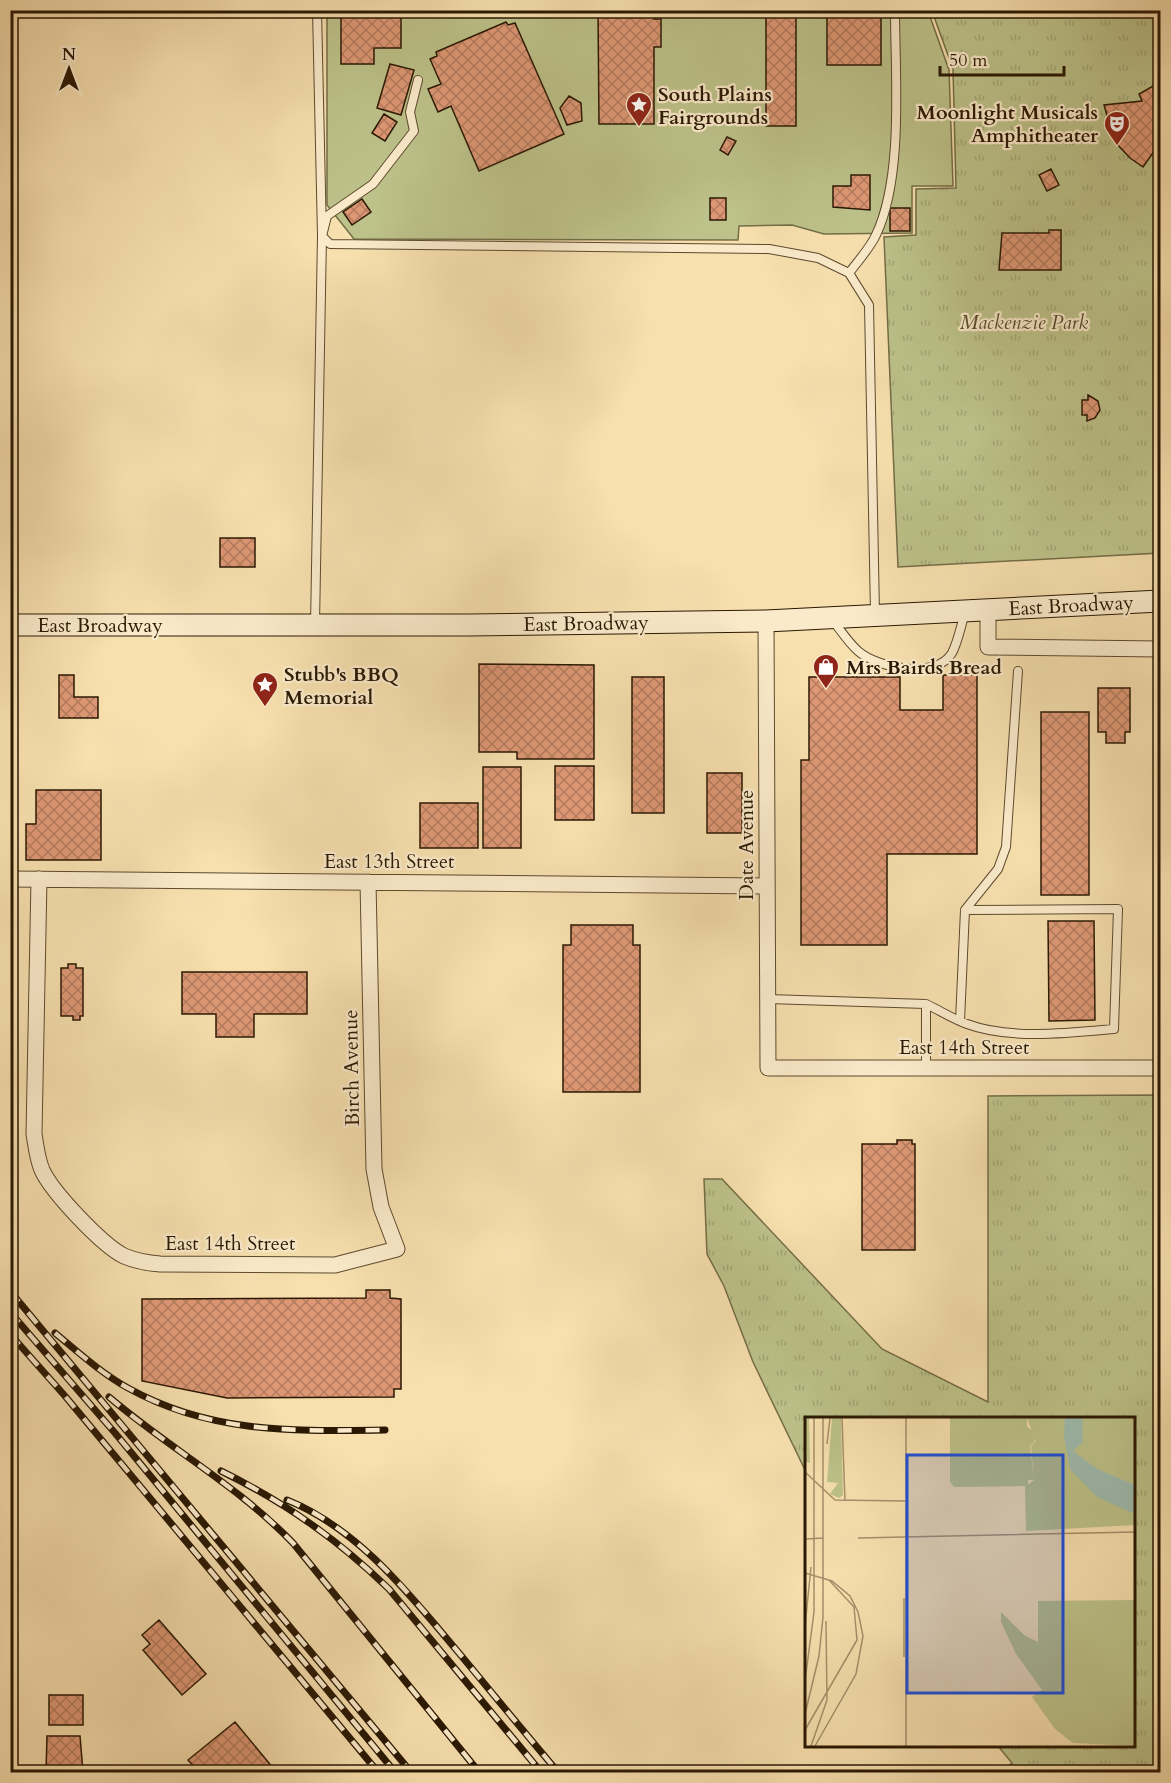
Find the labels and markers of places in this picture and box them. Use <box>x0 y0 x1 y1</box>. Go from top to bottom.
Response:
place label: South Plains Fairgrounds <box>658 81 772 131</box>
place icon: South Plains Fairgrounds <box>624 90 654 128</box>
place label: Moonlight Musicals Amphitheater <box>917 99 1099 149</box>
theatre icon: Moonlight Musicals Amphitheater <box>1102 109 1132 147</box>
shop icon: Mrs Bairds Bread <box>811 652 841 690</box>
place label: Mrs Bairds Bread <box>846 654 1002 681</box>
place label: Stubb's BBQ Memorial <box>284 661 399 711</box>
place icon: Stubb's BBQ Memorial <box>250 670 280 708</box>

